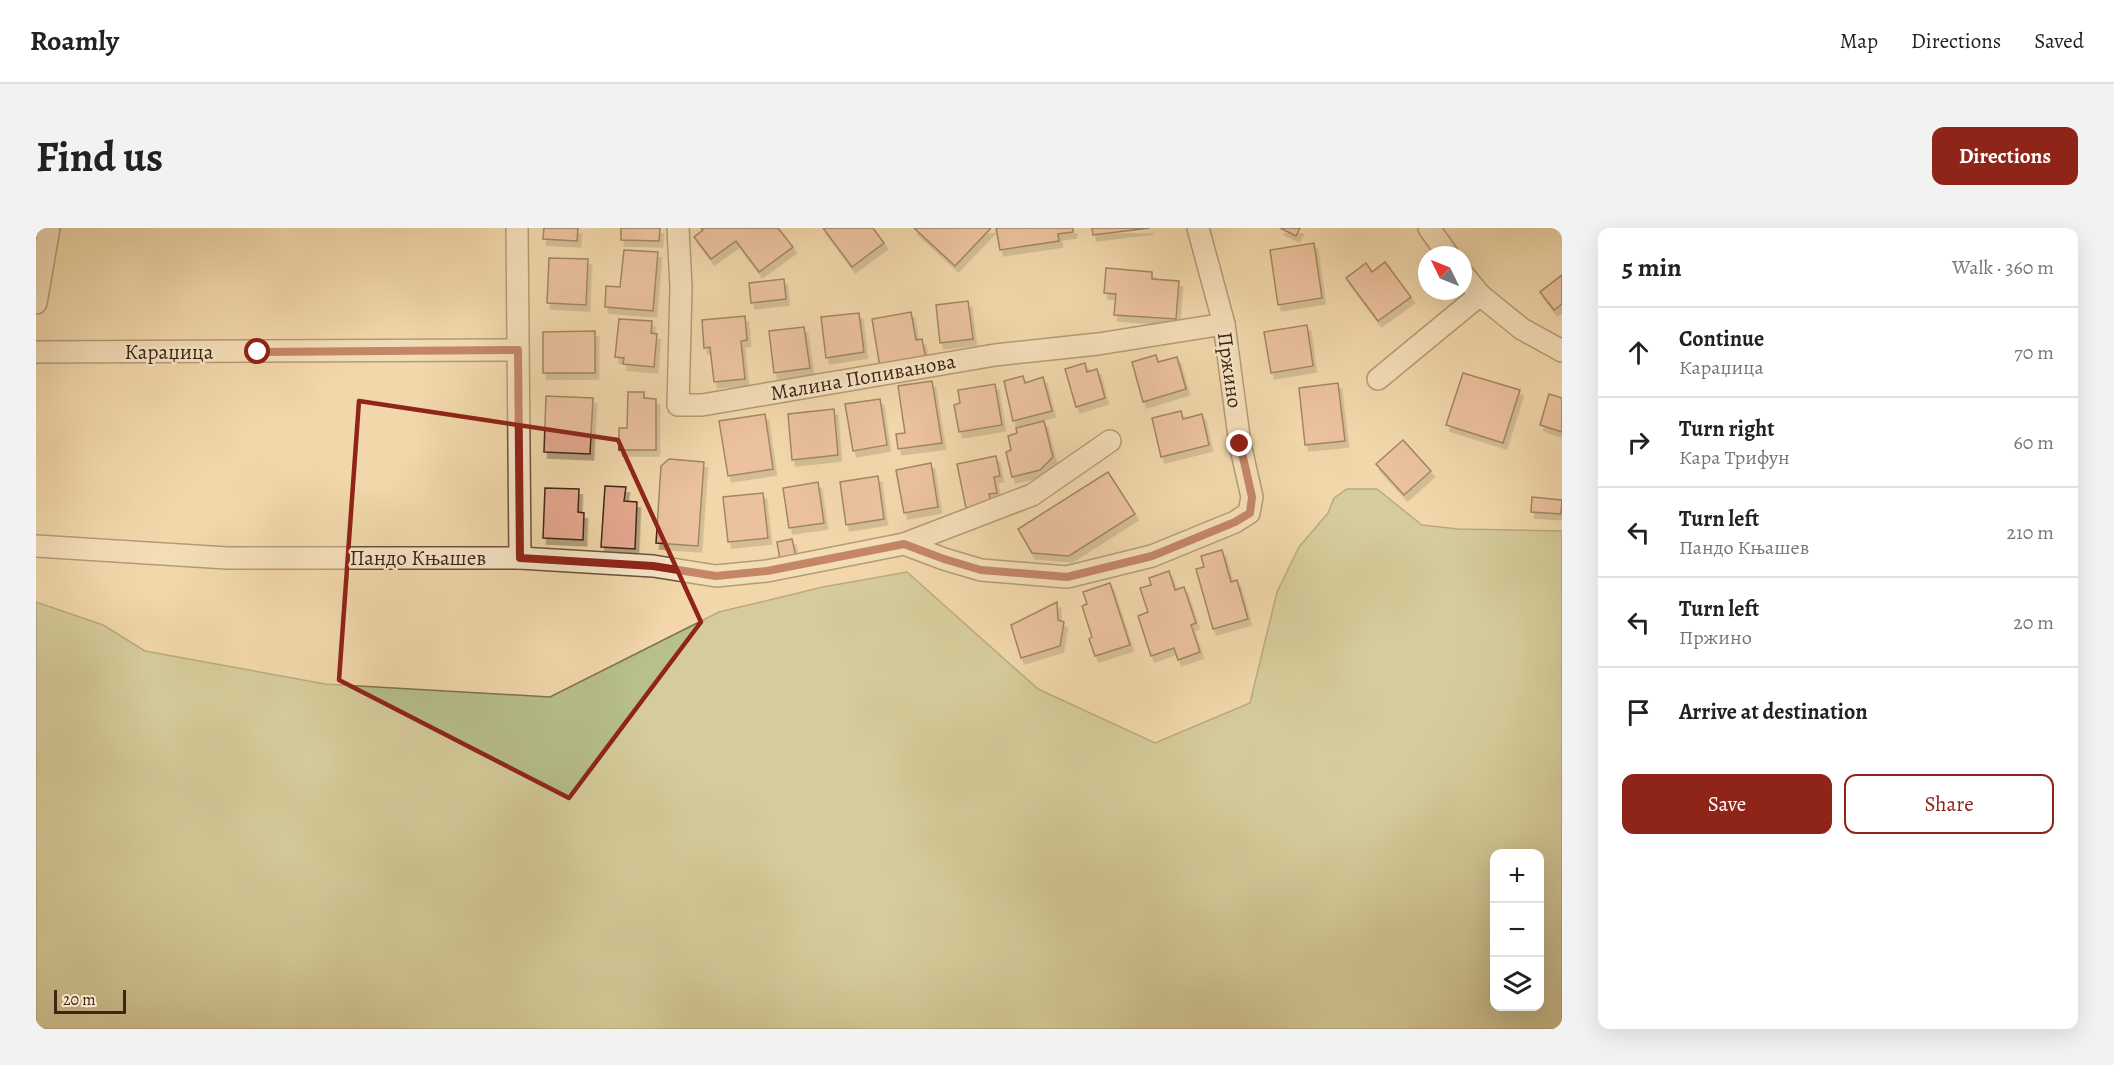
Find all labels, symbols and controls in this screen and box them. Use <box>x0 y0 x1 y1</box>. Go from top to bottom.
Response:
text: Roamly <box>30 22 119 60</box>
text: Map <box>1840 27 1878 55</box>
text: Directions <box>1911 27 2001 55</box>
text: Saved <box>2034 27 2084 55</box>
button: Directions <box>1932 127 2078 185</box>
text: Find us <box>36 128 163 185</box>
north arrow <box>1418 246 1472 300</box>
text: 5 min <box>1622 250 1682 285</box>
text: Walk · 360 m <box>1952 254 2054 281</box>
text: Continue <box>1679 324 1764 354</box>
street label: Пржино <box>1211 330 1249 410</box>
icon: ahead <box>1622 336 1655 369</box>
street label: Караџица <box>125 338 214 366</box>
route start <box>244 338 270 364</box>
text: 70 m <box>2014 339 2054 366</box>
street label: Малина Попиванова <box>768 347 958 407</box>
text: Караџица <box>1679 354 1764 381</box>
text: Turn right <box>1679 414 1775 444</box>
icon: right <box>1622 426 1655 459</box>
text: 60 m <box>2014 429 2054 456</box>
route end <box>1226 430 1252 456</box>
text: Кара Трифун <box>1679 444 1790 471</box>
text: Turn left <box>1679 504 1759 534</box>
icon: left <box>1622 516 1655 549</box>
text: 210 m <box>2006 519 2054 546</box>
text: Пандо Књашев <box>1679 534 1809 561</box>
street label: Пандо Књашев <box>350 544 486 572</box>
text: Turn left <box>1679 594 1759 624</box>
icon: left <box>1622 606 1655 639</box>
text: 20 m <box>2013 609 2054 636</box>
text: Пржино <box>1679 624 1752 651</box>
icon: arrive <box>1622 696 1655 729</box>
text: Arrive at destination <box>1679 697 1868 727</box>
button: Save <box>1622 774 1832 834</box>
button: Share <box>1844 774 2054 834</box>
map controls <box>1490 849 1544 1011</box>
button: + <box>1490 849 1544 903</box>
button: − <box>1490 903 1544 957</box>
button: layers <box>1490 957 1544 1011</box>
scale bar <box>54 987 126 1014</box>
text: 20 m <box>63 989 96 1011</box>

